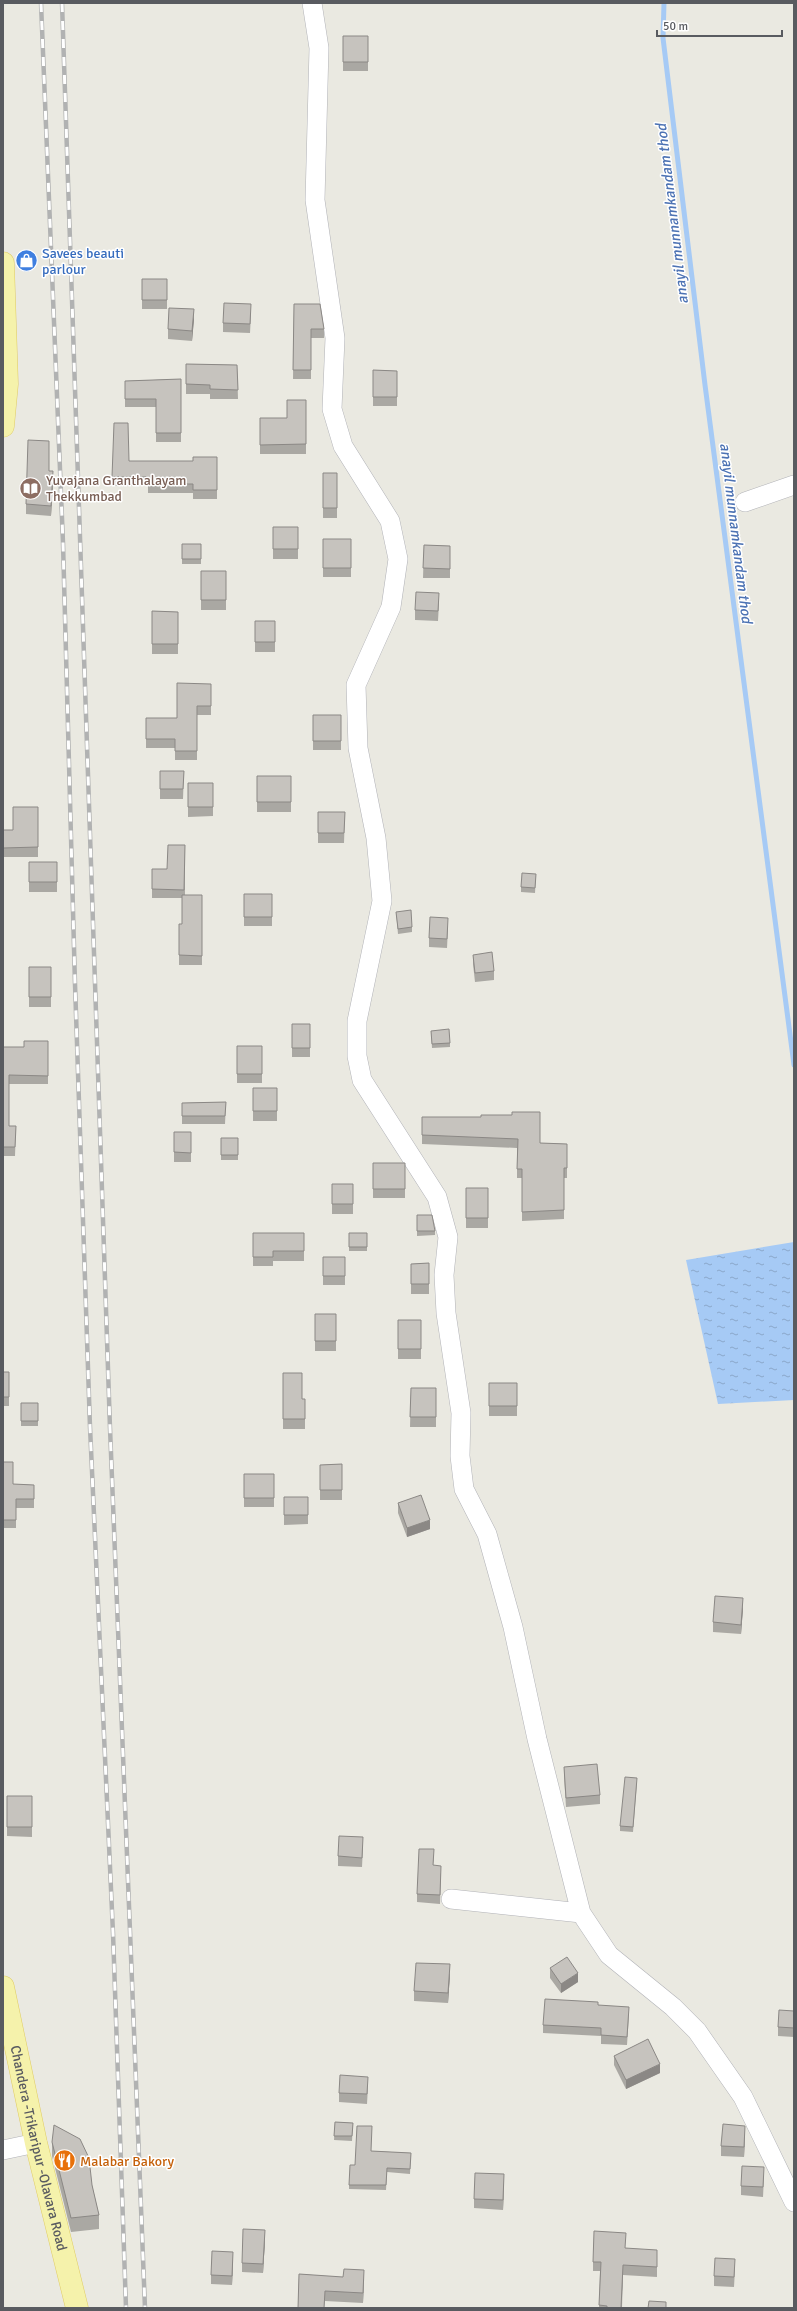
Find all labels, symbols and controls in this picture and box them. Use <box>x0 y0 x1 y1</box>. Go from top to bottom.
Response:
scale bar <box>657 12 782 38</box>
text: 50 m <box>663 19 688 34</box>
water label: anayil munnamkandam thod <box>652 121 692 305</box>
place label: Savees beauti parlour <box>42 245 124 278</box>
shop icon: Savees beauti parlour <box>14 248 40 274</box>
water label: anayil munnamkandam thod <box>716 442 756 626</box>
place label: Yuvajana Granthalayam Thekkumbad <box>46 472 187 505</box>
library icon: Yuvajana Granthalayam Thekkumbad <box>17 475 43 501</box>
street label: Chandera -Trikaripur -Olavara Road <box>7 2044 71 2253</box>
restaurant icon: Malabar Bakory <box>51 2148 77 2174</box>
place label: Malabar Bakory <box>80 2153 174 2170</box>

